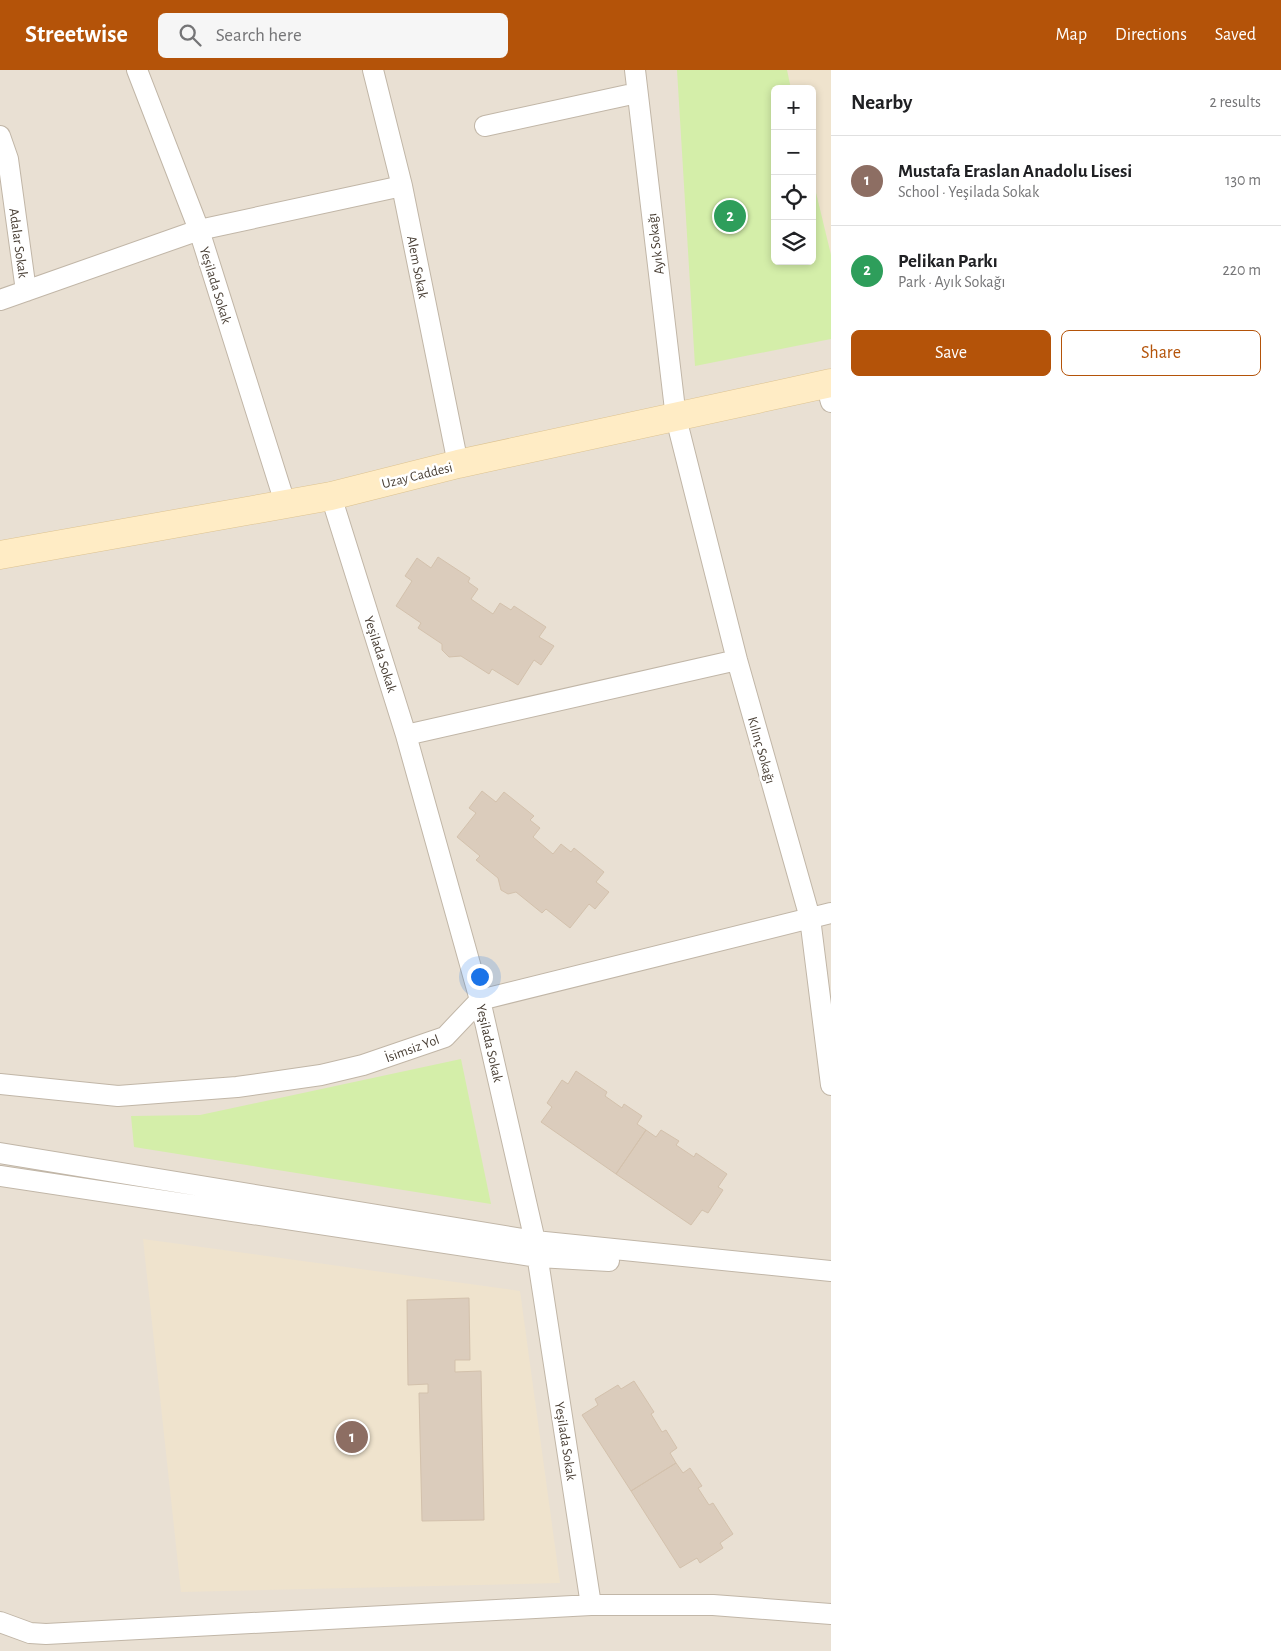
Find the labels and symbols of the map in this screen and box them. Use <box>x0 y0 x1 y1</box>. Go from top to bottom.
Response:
pin: 2 <box>714 197 746 235</box>
street label: Adalar Sokak <box>6 207 30 280</box>
street label: Ayık Sokağı <box>645 212 667 275</box>
street label: Alem Sokak <box>404 235 430 300</box>
street label: Yeşilada Sokak <box>197 245 234 326</box>
street label: Uzay Caddesi <box>380 460 454 492</box>
street label: Yeşilada Sokak <box>361 614 399 695</box>
street label: Kılınç Sokağı <box>745 715 777 785</box>
your location <box>467 964 493 990</box>
street label: Yeşilada Sokak <box>473 1003 505 1084</box>
street label: İsimsiz Yol <box>382 1030 441 1065</box>
street label: Yeşilada Sokak <box>552 1401 578 1482</box>
pin: 1 <box>336 1418 368 1456</box>

